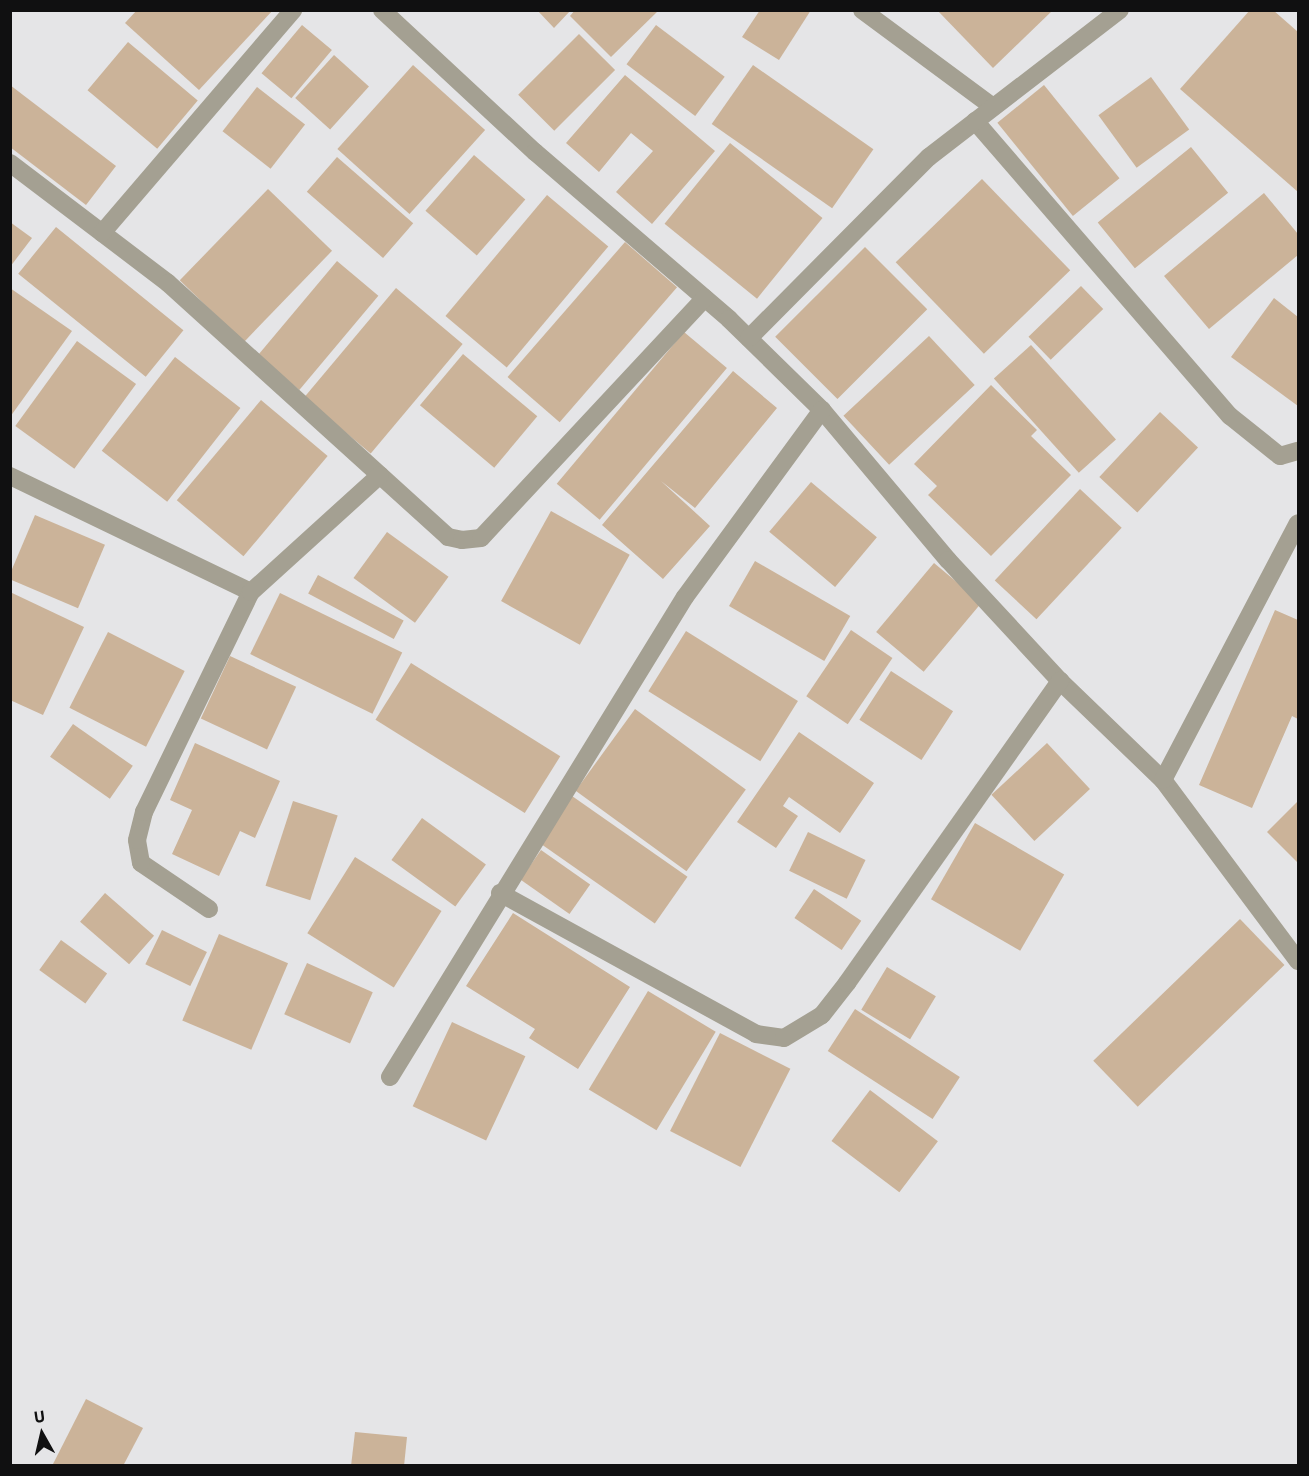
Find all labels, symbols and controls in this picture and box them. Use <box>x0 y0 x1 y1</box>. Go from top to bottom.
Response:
north arrow <box>12 1404 72 1464</box>
text: U <box>33 1406 46 1427</box>

